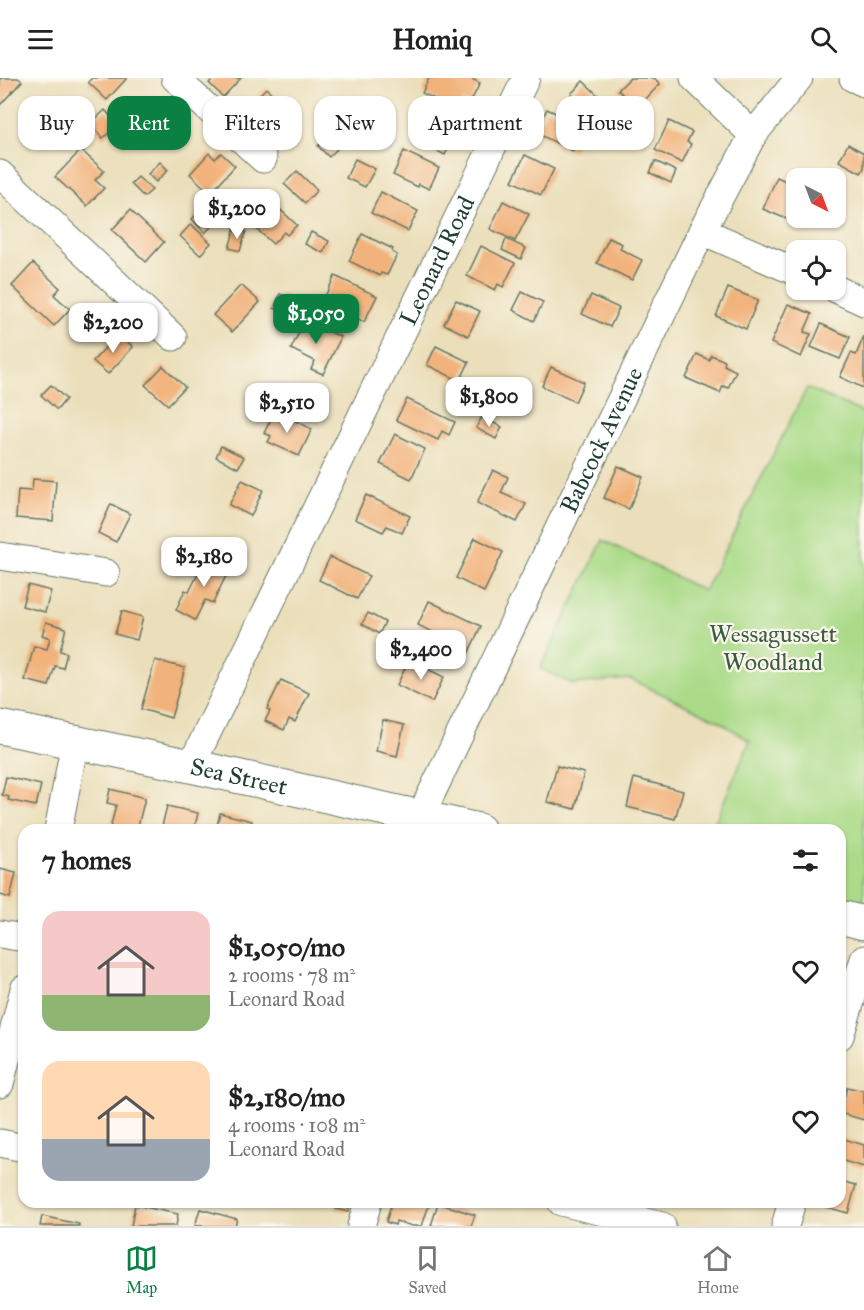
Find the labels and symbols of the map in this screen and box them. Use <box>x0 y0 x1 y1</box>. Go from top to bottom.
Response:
north arrow <box>786 168 846 228</box>
pin: $1,200 <box>188 189 286 240</box>
street label: Leonard Road <box>393 191 481 330</box>
pin: $1,050 <box>267 294 365 345</box>
pin: $2,200 <box>64 303 162 354</box>
street label: Babcock Avenue <box>553 362 649 518</box>
pin: $1,800 <box>440 377 538 428</box>
pin: $2,510 <box>238 383 336 434</box>
pin: $2,180 <box>155 537 253 588</box>
park label: Wessagussett Woodland <box>709 619 838 677</box>
pin: $2,400 <box>372 630 470 681</box>
street label: Sea Street <box>187 751 291 802</box>

